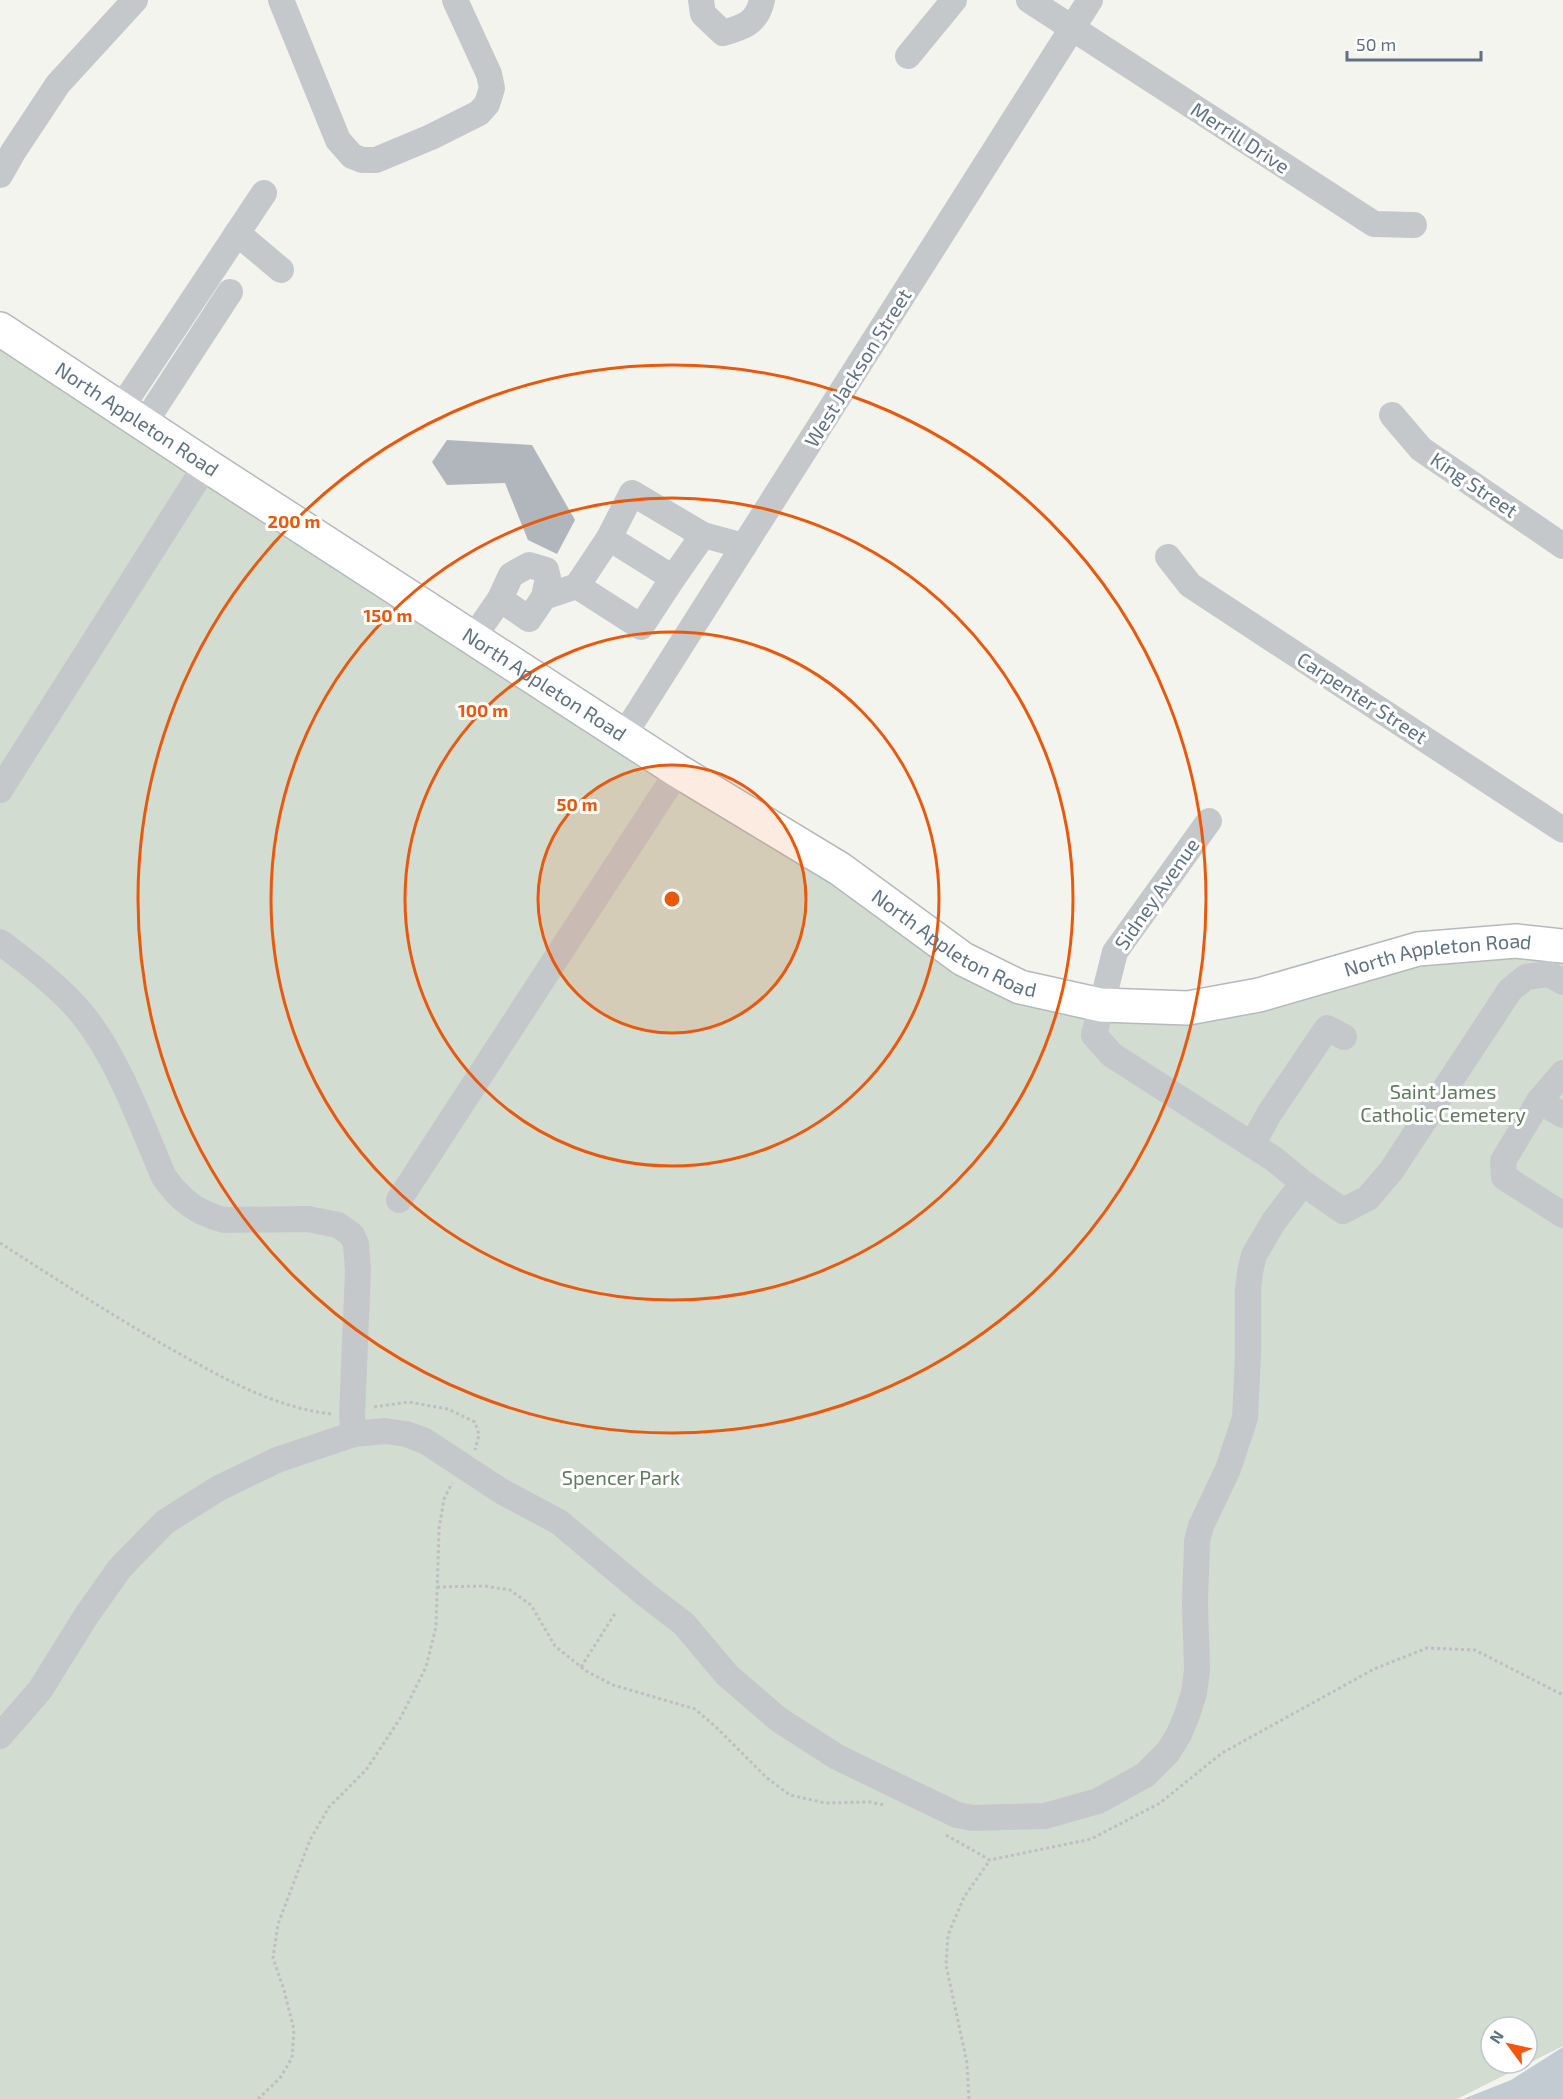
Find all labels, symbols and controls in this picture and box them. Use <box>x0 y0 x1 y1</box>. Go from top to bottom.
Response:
scale bar <box>1347 24 1480 62</box>
text: 50 m <box>1356 33 1396 55</box>
street label: Merrill Drive <box>1187 96 1294 178</box>
street label: West Jackson Street <box>799 284 916 451</box>
street label: North Appleton Road <box>51 356 223 481</box>
street label: King Street <box>1427 446 1523 522</box>
text: 200 m <box>268 510 320 532</box>
text: 150 m <box>364 604 412 626</box>
street label: North Appleton Road <box>458 622 631 745</box>
street label: Carpenter Street <box>1293 646 1432 748</box>
text: 100 m <box>458 699 508 721</box>
text: 50 m <box>556 793 598 815</box>
street label: Sidney Avenue <box>1109 833 1204 954</box>
street label: North Appleton Road <box>868 883 1039 1001</box>
centre of rings <box>662 889 682 909</box>
street label: North Appleton Road <box>1341 928 1533 981</box>
park label: Saint James Catholic Cemetery <box>1360 1079 1526 1126</box>
park label: Spencer Park <box>562 1465 680 1489</box>
north arrow <box>1479 2015 1539 2075</box>
text: N <box>1485 2027 1507 2047</box>

